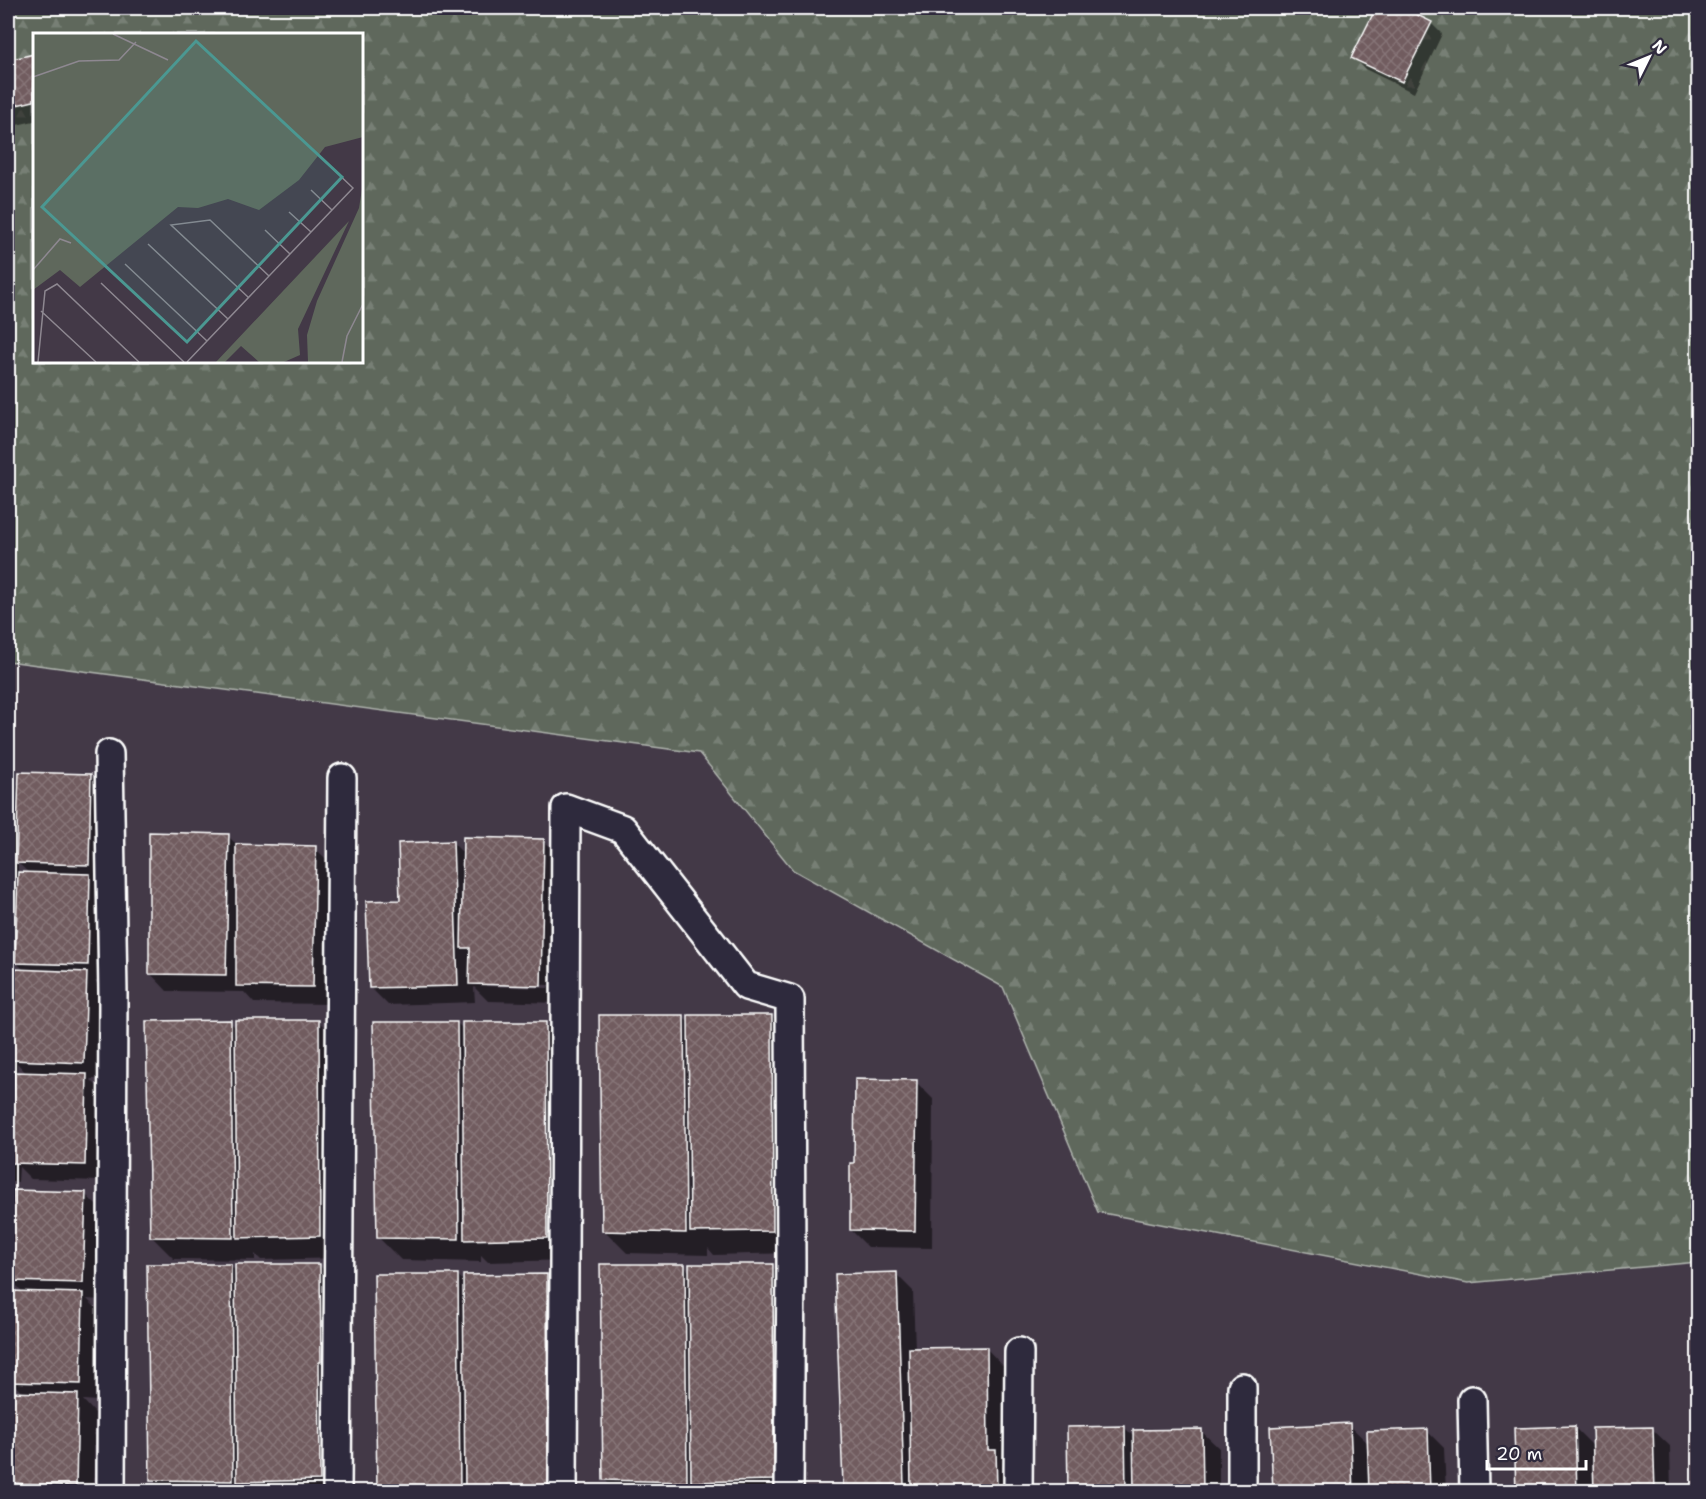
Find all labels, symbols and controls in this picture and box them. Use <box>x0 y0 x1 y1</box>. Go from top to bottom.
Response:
north arrow <box>1619 27 1679 87</box>
inset map <box>33 33 363 363</box>
text: N <box>1648 35 1672 59</box>
scale bar <box>1487 1433 1586 1471</box>
text: 20 m <box>1496 1442 1542 1466</box>

